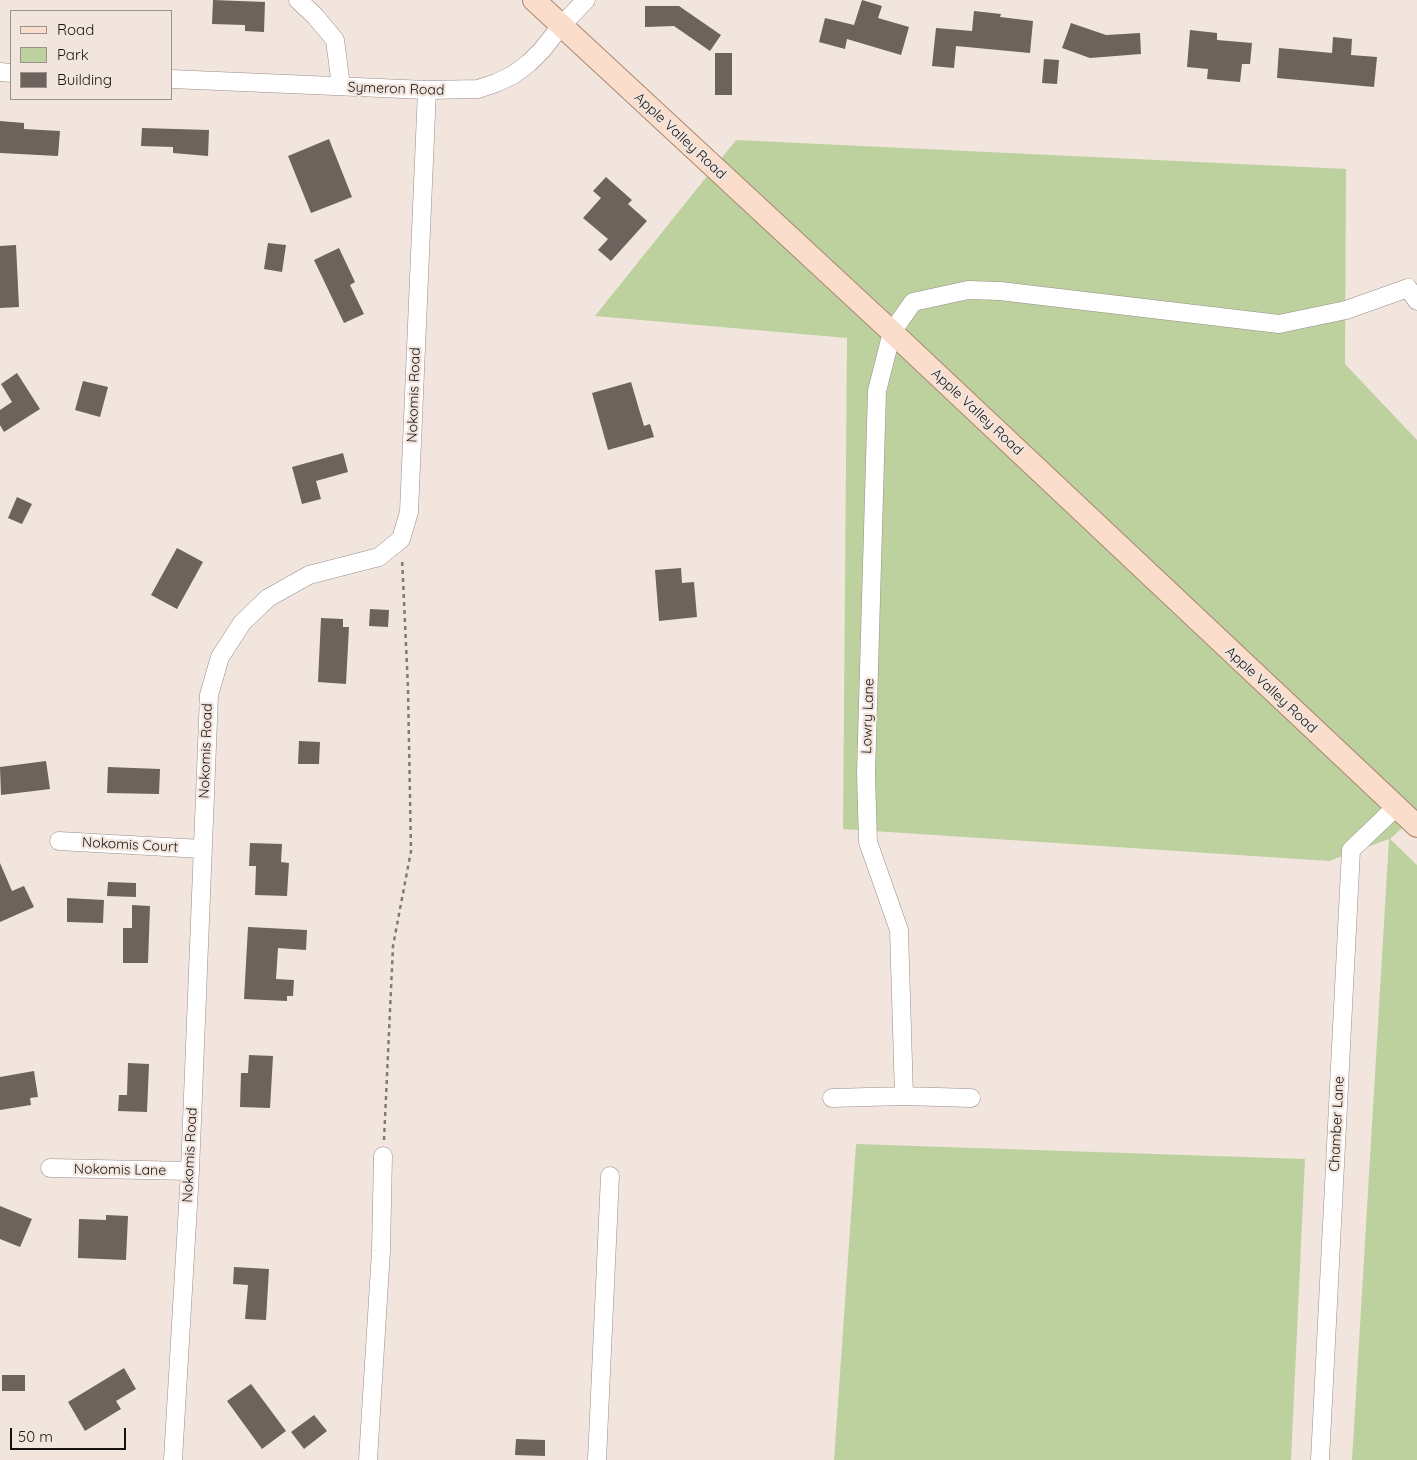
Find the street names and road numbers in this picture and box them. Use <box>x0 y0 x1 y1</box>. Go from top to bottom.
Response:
street label: Symeron Road <box>347 79 445 99</box>
street label: Apple Valley Road <box>631 89 729 183</box>
street label: Nokomis Road <box>404 347 424 443</box>
street label: Apple Valley Road <box>928 365 1026 459</box>
street label: Apple Valley Road <box>1222 643 1320 737</box>
street label: Lowry Lane <box>858 678 878 754</box>
street label: Nokomis Road <box>196 703 216 799</box>
street label: Nokomis Court <box>82 834 178 856</box>
street label: Chamber Lane <box>1326 1076 1348 1172</box>
street label: Nokomis Road <box>179 1107 201 1203</box>
street label: Nokomis Lane <box>74 1161 166 1179</box>

